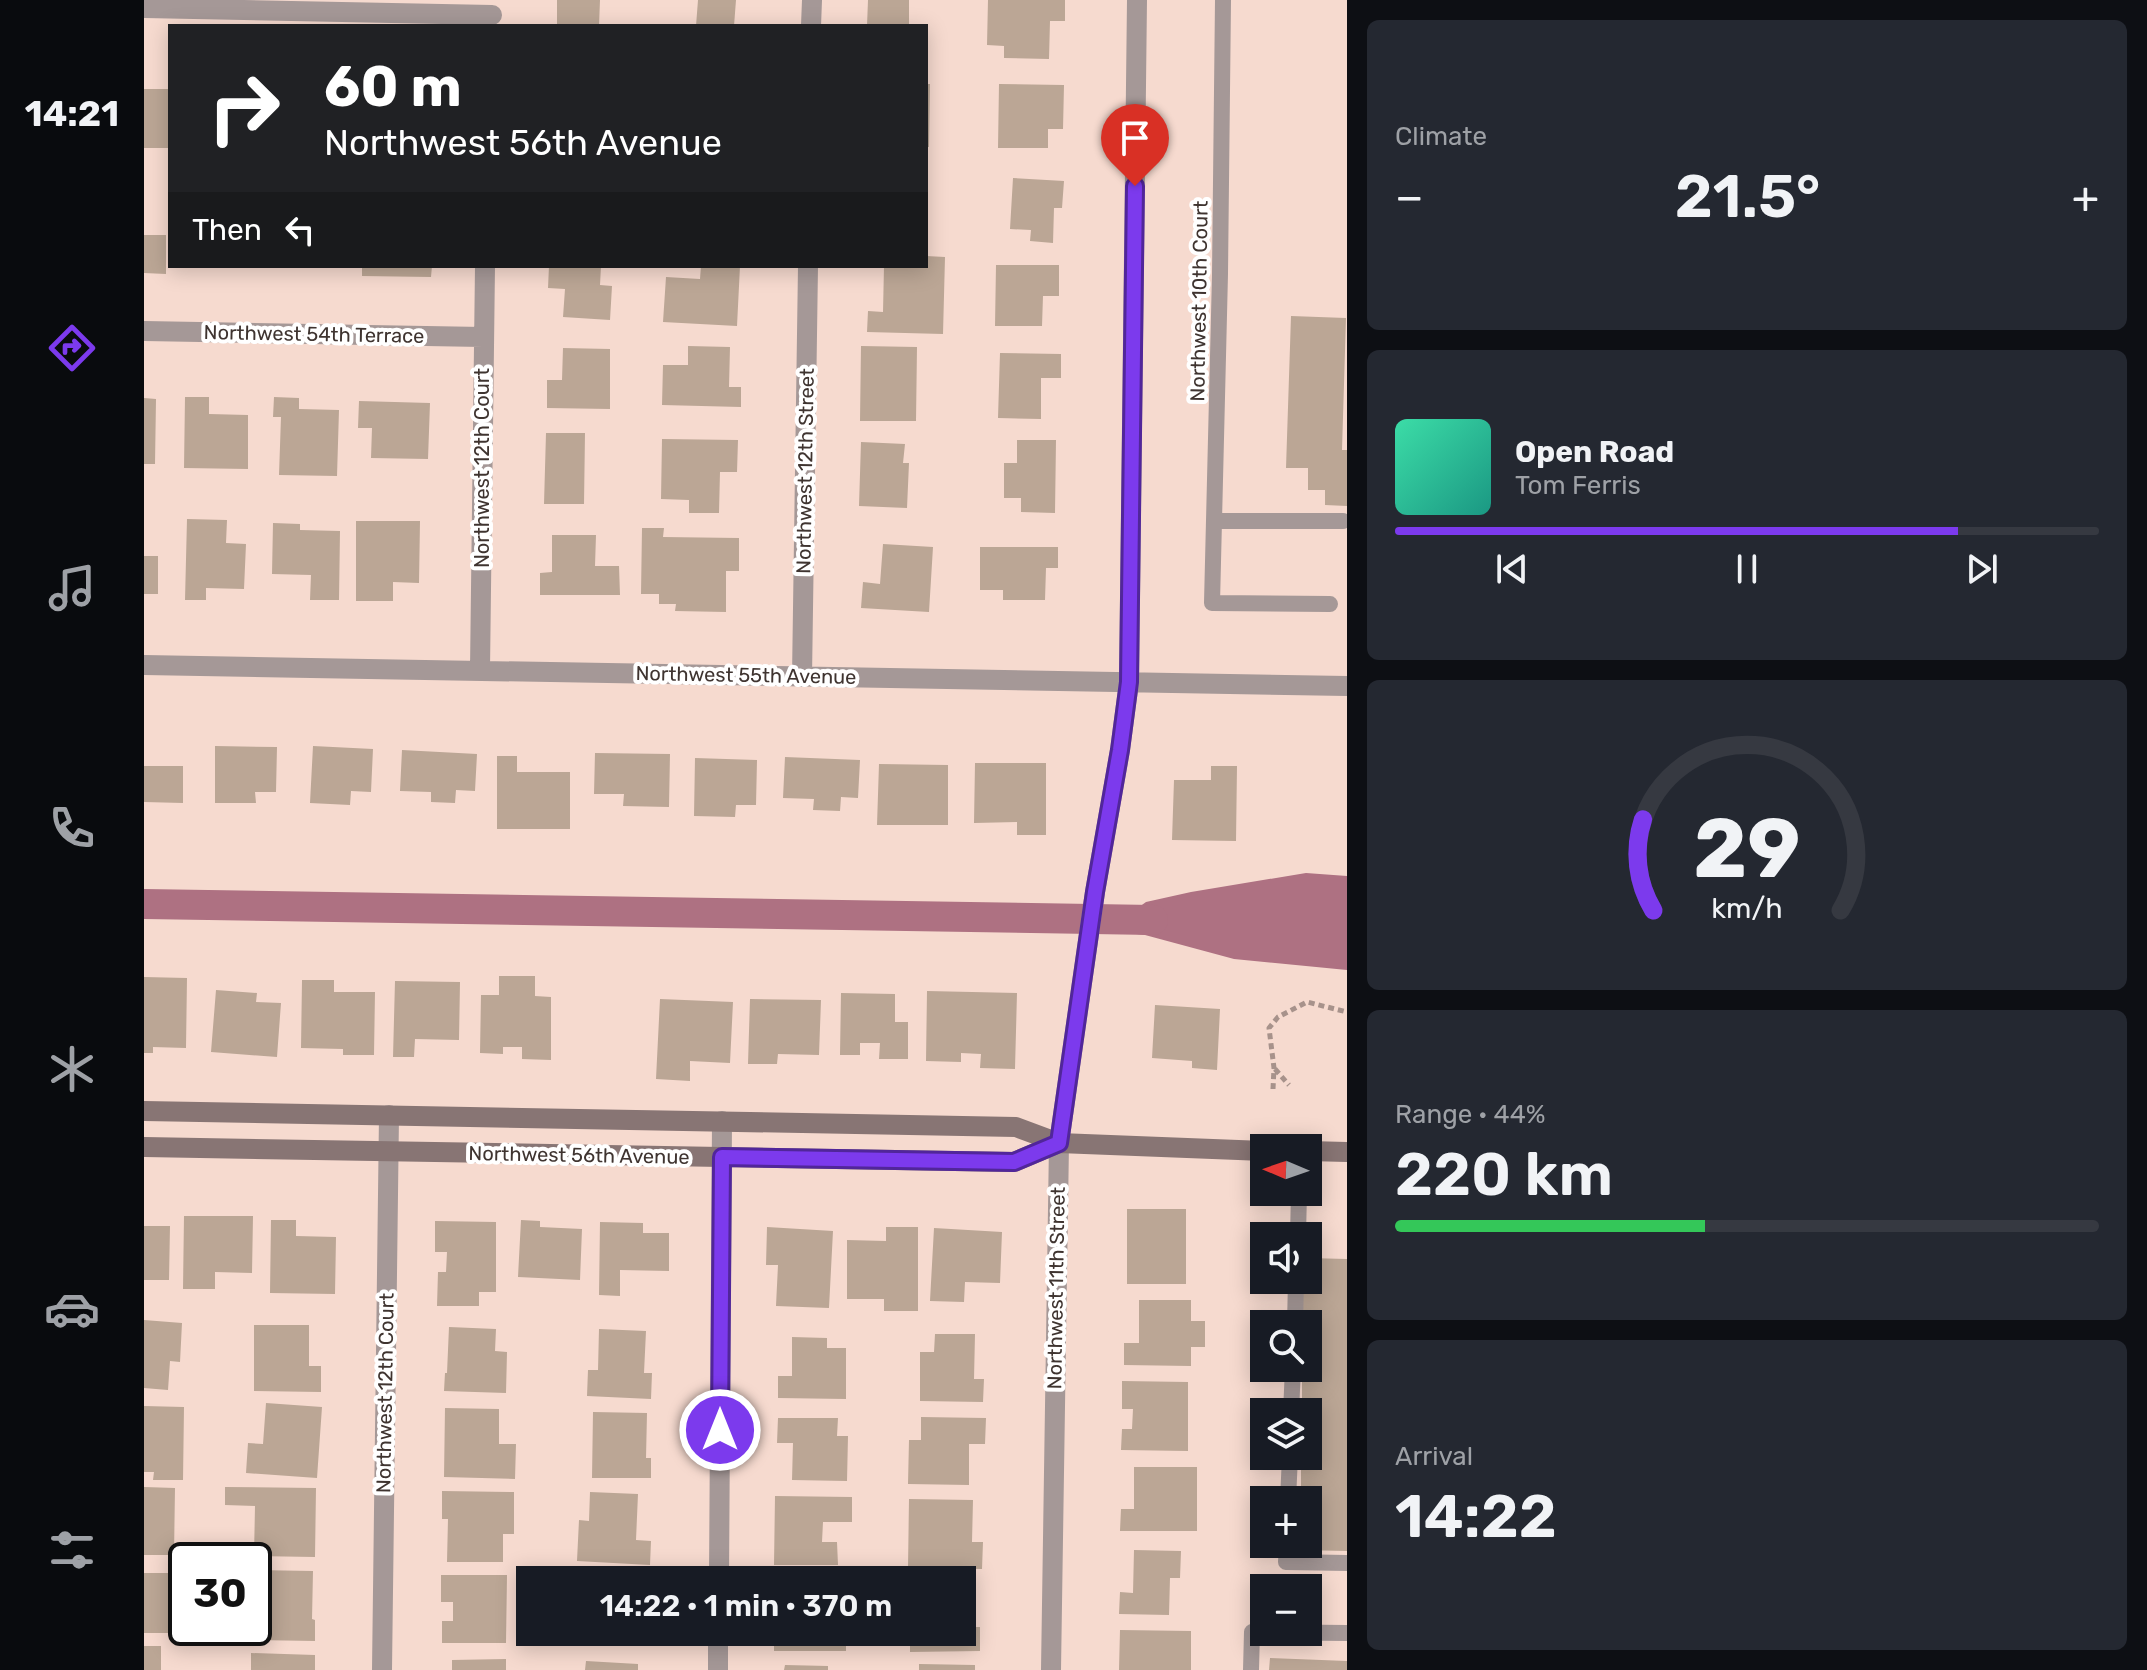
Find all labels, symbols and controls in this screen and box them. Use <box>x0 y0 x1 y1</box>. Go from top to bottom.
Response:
text: 60 m <box>324 54 462 120</box>
icon: right <box>192 56 296 160</box>
text: 14:21 <box>25 92 119 135</box>
pin <box>1101 104 1169 186</box>
icon: arrive <box>1113 116 1157 160</box>
text: Northwest 56th Avenue <box>324 121 722 164</box>
text: Climate <box>1395 121 1487 152</box>
text: 21.5° <box>1675 161 1820 232</box>
text: − <box>1395 171 1424 223</box>
text: + <box>2072 171 2099 223</box>
street label: Northwest 10th Court <box>1185 200 1213 402</box>
icon: left <box>278 208 322 252</box>
text: Then <box>192 212 262 248</box>
icon: directions <box>44 320 100 376</box>
street label: Northwest 54th Terrace <box>204 320 424 348</box>
street label: Northwest 12th Court <box>470 368 494 568</box>
street label: Northwest 12th Street <box>791 368 819 574</box>
text: Open Road <box>1515 434 1674 470</box>
text: Tom Ferris <box>1515 470 1641 501</box>
icon: previous <box>1490 547 1534 591</box>
icon: pause <box>1725 547 1769 591</box>
icon: next <box>1960 547 2004 591</box>
icon: music <box>44 560 100 616</box>
street label: Northwest 55th Avenue <box>635 661 857 689</box>
text: 29 <box>1693 799 1801 898</box>
icon: phone <box>44 800 100 856</box>
text: km/h <box>1711 891 1783 925</box>
icon: climate <box>44 1041 100 1097</box>
text: Range · 44% <box>1395 1099 1546 1130</box>
north arrow <box>1250 1134 1322 1206</box>
map controls <box>1250 1134 1322 1646</box>
text: 220 km <box>1395 1139 1613 1210</box>
street label: Northwest 56th Avenue <box>468 1141 690 1169</box>
street label: Northwest 11th Street <box>1042 1186 1070 1389</box>
button: sound <box>1250 1222 1322 1294</box>
icon: car <box>44 1281 100 1337</box>
street label: Northwest 12th Court <box>371 1293 399 1493</box>
button: search <box>1250 1310 1322 1382</box>
position arrow <box>678 1388 762 1472</box>
button: layers <box>1250 1398 1322 1470</box>
text: Arrival <box>1395 1441 1473 1472</box>
text: 14:22 <box>1395 1481 1557 1552</box>
button: + <box>1250 1486 1322 1558</box>
icon: filters <box>44 1522 100 1578</box>
speed limit sign: 30 <box>168 1542 272 1646</box>
button: − <box>1250 1574 1322 1646</box>
text: 14:22 · 1 min · 370 m <box>600 1588 892 1624</box>

